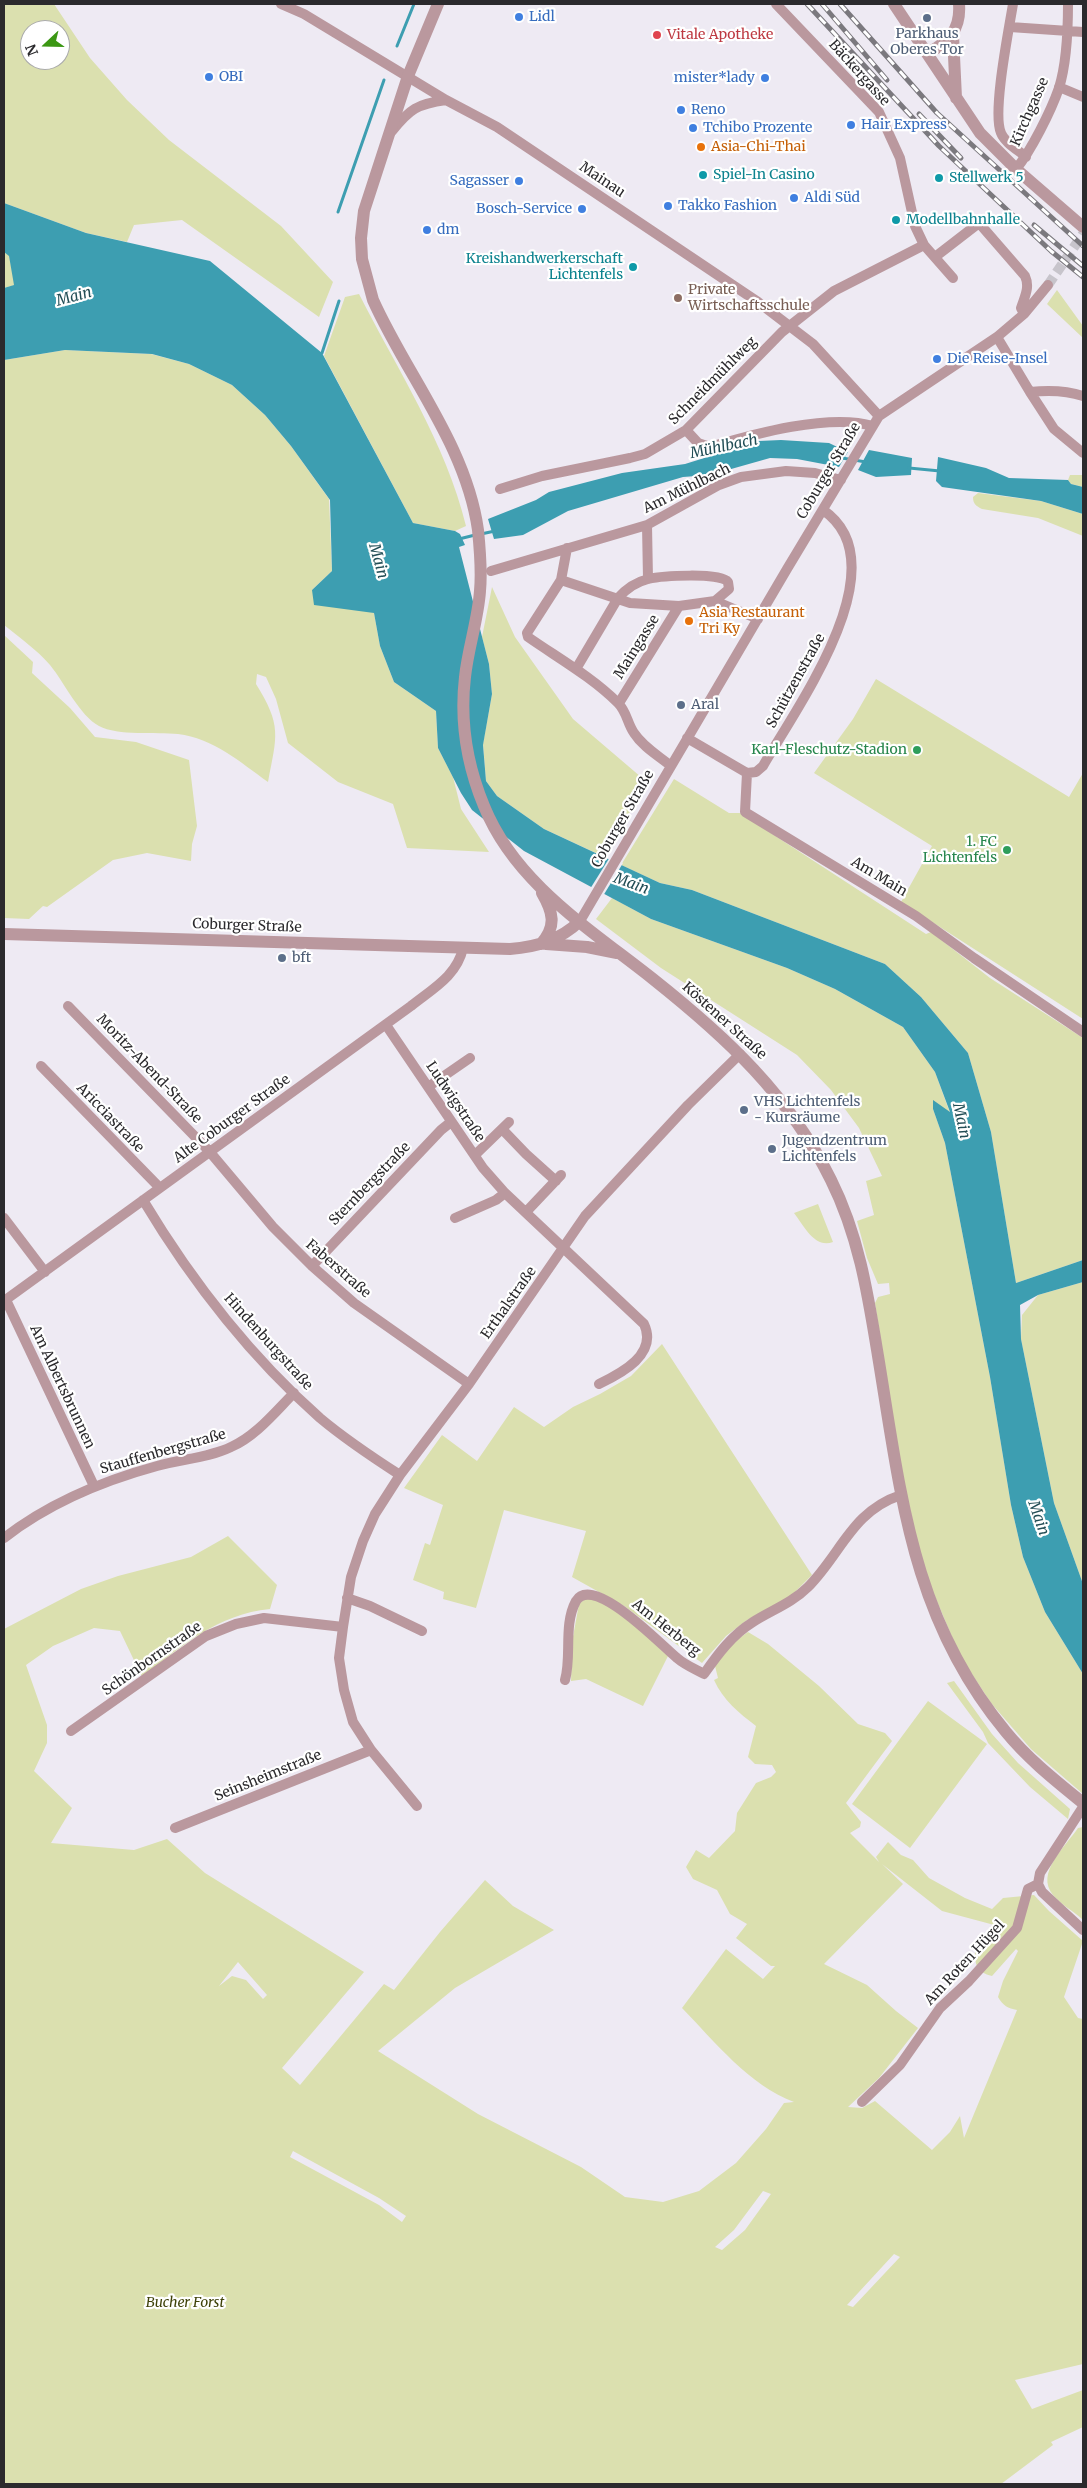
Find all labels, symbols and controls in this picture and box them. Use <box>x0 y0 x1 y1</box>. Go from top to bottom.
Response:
place label: Lidl <box>529 9 555 25</box>
marker: Lidl <box>513 11 525 23</box>
marker: Parkhaus Oberes Tor <box>921 12 933 24</box>
north arrow <box>20 20 70 70</box>
place label: Parkhaus Oberes Tor <box>890 26 964 58</box>
place label: Vitale Apotheke <box>667 27 773 43</box>
marker: Vitale Apotheke <box>651 29 663 41</box>
street label: Bäckergasse <box>825 36 893 110</box>
text: N <box>22 42 42 58</box>
place label: OBI <box>219 69 243 85</box>
place label: mister*lady <box>674 70 755 86</box>
marker: OBI <box>203 71 215 83</box>
marker: mister*lady <box>759 72 771 84</box>
street label: Kirchgasse <box>1007 75 1053 149</box>
place label: Reno <box>691 102 725 118</box>
marker: Reno <box>675 104 687 116</box>
place label: Hair Express <box>861 117 947 133</box>
marker: Hair Express <box>845 119 857 131</box>
place label: Tchibo Prozente <box>703 120 812 136</box>
marker: Tchibo Prozente <box>687 122 699 134</box>
place label: Asia-Chi-Thai <box>711 139 806 155</box>
marker: Asia-Chi-Thai <box>695 141 707 153</box>
street label: Mainau <box>576 159 628 201</box>
place label: Spiel-In Casino <box>713 167 815 183</box>
marker: Spiel-In Casino <box>697 169 709 181</box>
place label: Stellwerk 5 <box>949 170 1024 186</box>
marker: Stellwerk 5 <box>933 172 945 184</box>
place label: Sagasser <box>450 173 509 189</box>
marker: Sagasser <box>513 175 525 187</box>
place label: Aldi Süd <box>804 190 860 206</box>
marker: Aldi Süd <box>788 192 800 204</box>
place label: Takko Fashion <box>678 198 777 214</box>
marker: Takko Fashion <box>662 200 674 212</box>
place label: Bosch-Service <box>476 201 572 217</box>
marker: Bosch-Service <box>576 203 588 215</box>
place label: Modellbahnhalle <box>906 212 1020 228</box>
marker: Modellbahnhalle <box>890 214 902 226</box>
place label: dm <box>437 222 459 238</box>
marker: dm <box>421 224 433 236</box>
place label: Kreishandwerkerschaft Lichtenfels <box>466 251 623 284</box>
marker: Kreishandwerkerschaft Lichtenfels <box>627 261 639 273</box>
place label: Private Wirtschaftsschule <box>688 282 810 314</box>
water label: Main <box>54 284 94 310</box>
marker: Private Wirtschaftsschule <box>672 292 684 304</box>
street label: Schneidmühlweg <box>666 334 760 428</box>
place label: Die Reise-Insel <box>947 351 1048 367</box>
marker: Die Reise-Insel <box>931 353 943 365</box>
street label: Coburger Straße <box>794 420 864 522</box>
water label: Mühlbach <box>688 431 760 463</box>
street label: Am Mühlbach <box>641 461 733 517</box>
water label: Main <box>364 541 392 581</box>
place label: Asia Restaurant Tri Ky <box>699 605 805 638</box>
street label: Maingasse <box>611 612 663 682</box>
marker: Asia Restaurant Tri Ky <box>683 615 695 627</box>
street label: Schützenstraße <box>763 631 829 731</box>
place label: Aral <box>691 697 719 713</box>
marker: Aral <box>675 699 687 711</box>
place label: Karl-Fleschutz-Stadion <box>751 742 907 758</box>
marker: Karl-Fleschutz-Stadion <box>911 744 923 756</box>
street label: Coburger Straße <box>588 767 658 871</box>
place label: 1. FC Lichtenfels <box>923 834 997 866</box>
marker: 1. FC Lichtenfels <box>1001 844 1013 856</box>
street label: Am Main <box>848 854 910 900</box>
water label: Main <box>611 869 651 899</box>
street label: Coburger Straße <box>192 916 302 936</box>
place label: bft <box>292 950 311 966</box>
marker: bft <box>276 952 288 964</box>
street label: Köstener Straße <box>678 979 770 1063</box>
street label: Moritz-Abend-Straße <box>93 1011 205 1127</box>
street label: Ludwigstraße <box>422 1059 488 1145</box>
street label: Alte Coburger Straße <box>171 1071 293 1167</box>
street label: Aricciastraße <box>73 1080 147 1156</box>
place label: VHS Lichtenfels - Kursräume <box>754 1094 860 1126</box>
water label: Main <box>948 1102 974 1140</box>
marker: VHS Lichtenfels - Kursräume <box>738 1104 750 1116</box>
place label: Jugendzentrum Lichtenfels <box>782 1133 887 1166</box>
street label: Sternbergstraße <box>326 1139 414 1229</box>
marker: Jugendzentrum Lichtenfels <box>766 1143 778 1155</box>
street label: Faberstraße <box>302 1236 374 1302</box>
street label: Erthalstraße <box>478 1264 540 1342</box>
street label: Hindenburgstraße <box>220 1290 316 1394</box>
street label: Am Albertsbrunnen <box>26 1322 98 1452</box>
street label: Stauffenbergstraße <box>98 1426 228 1478</box>
water label: Main <box>1024 1498 1052 1538</box>
street label: Am Herberg <box>629 1596 703 1660</box>
street label: Schönbornstraße <box>99 1619 205 1699</box>
street label: Seinsheimstraße <box>212 1747 324 1805</box>
street label: Am Roten Hügel <box>922 1917 1008 2009</box>
park label: Bucher Forst <box>146 2295 224 2311</box>

